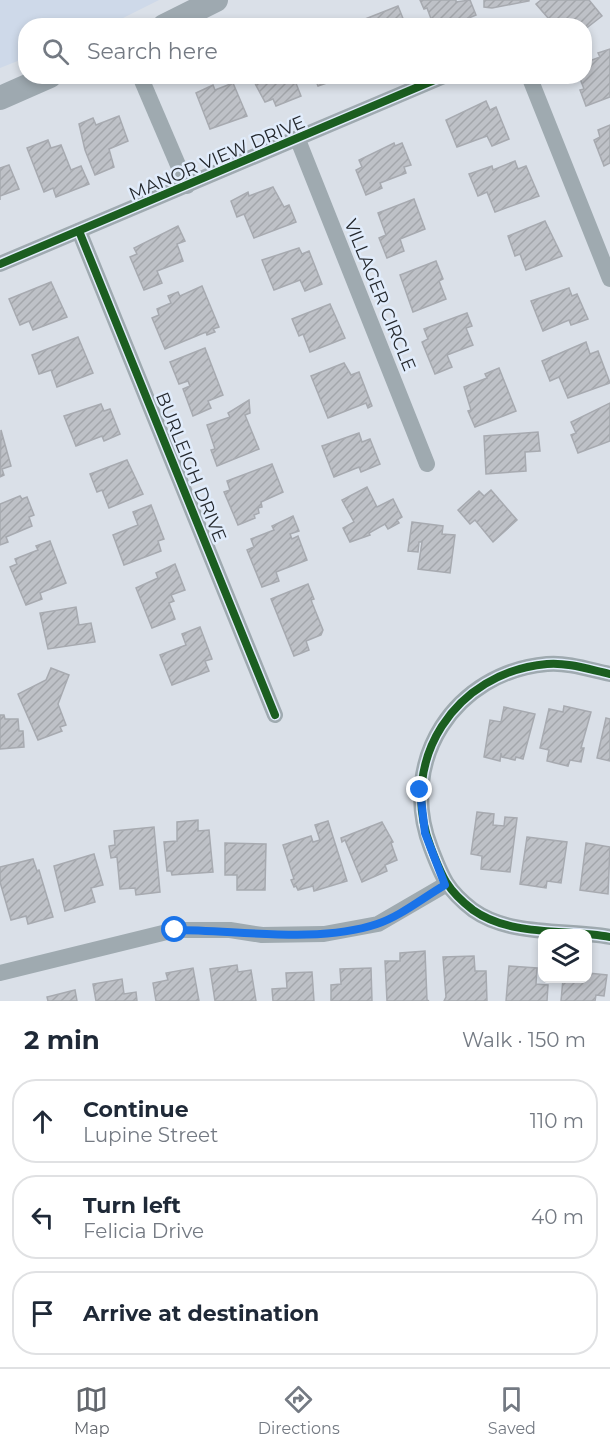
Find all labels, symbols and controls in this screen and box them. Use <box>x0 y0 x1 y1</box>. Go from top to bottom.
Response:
search box <box>18 18 592 84</box>
icon: search <box>39 35 72 68</box>
text: Search here <box>87 38 218 65</box>
street label: MANOR VIEW DRIVE <box>126 111 308 205</box>
street label: VILLAGER CIRCLE <box>339 216 421 374</box>
street label: BURLEIGH DRIVE <box>151 389 231 545</box>
route end <box>406 776 432 802</box>
route start <box>161 916 187 942</box>
map controls <box>538 929 592 983</box>
button: layers <box>538 929 592 983</box>
text: 2 min <box>24 1024 100 1056</box>
text: Walk · 150 m <box>462 1028 586 1052</box>
text: Continue <box>83 1096 189 1123</box>
icon: ahead <box>26 1105 59 1138</box>
text: 110 m <box>530 1109 584 1133</box>
text: Lupine Street <box>83 1123 218 1147</box>
text: Turn left <box>83 1192 181 1219</box>
icon: left <box>26 1201 59 1234</box>
text: 40 m <box>531 1205 584 1229</box>
text: Felicia Drive <box>83 1219 204 1243</box>
icon: arrive <box>26 1297 59 1330</box>
text: Arrive at destination <box>83 1300 319 1327</box>
tab: Map <box>74 1383 110 1438</box>
tab: Directions <box>258 1383 340 1438</box>
tab: Saved <box>488 1383 536 1438</box>

